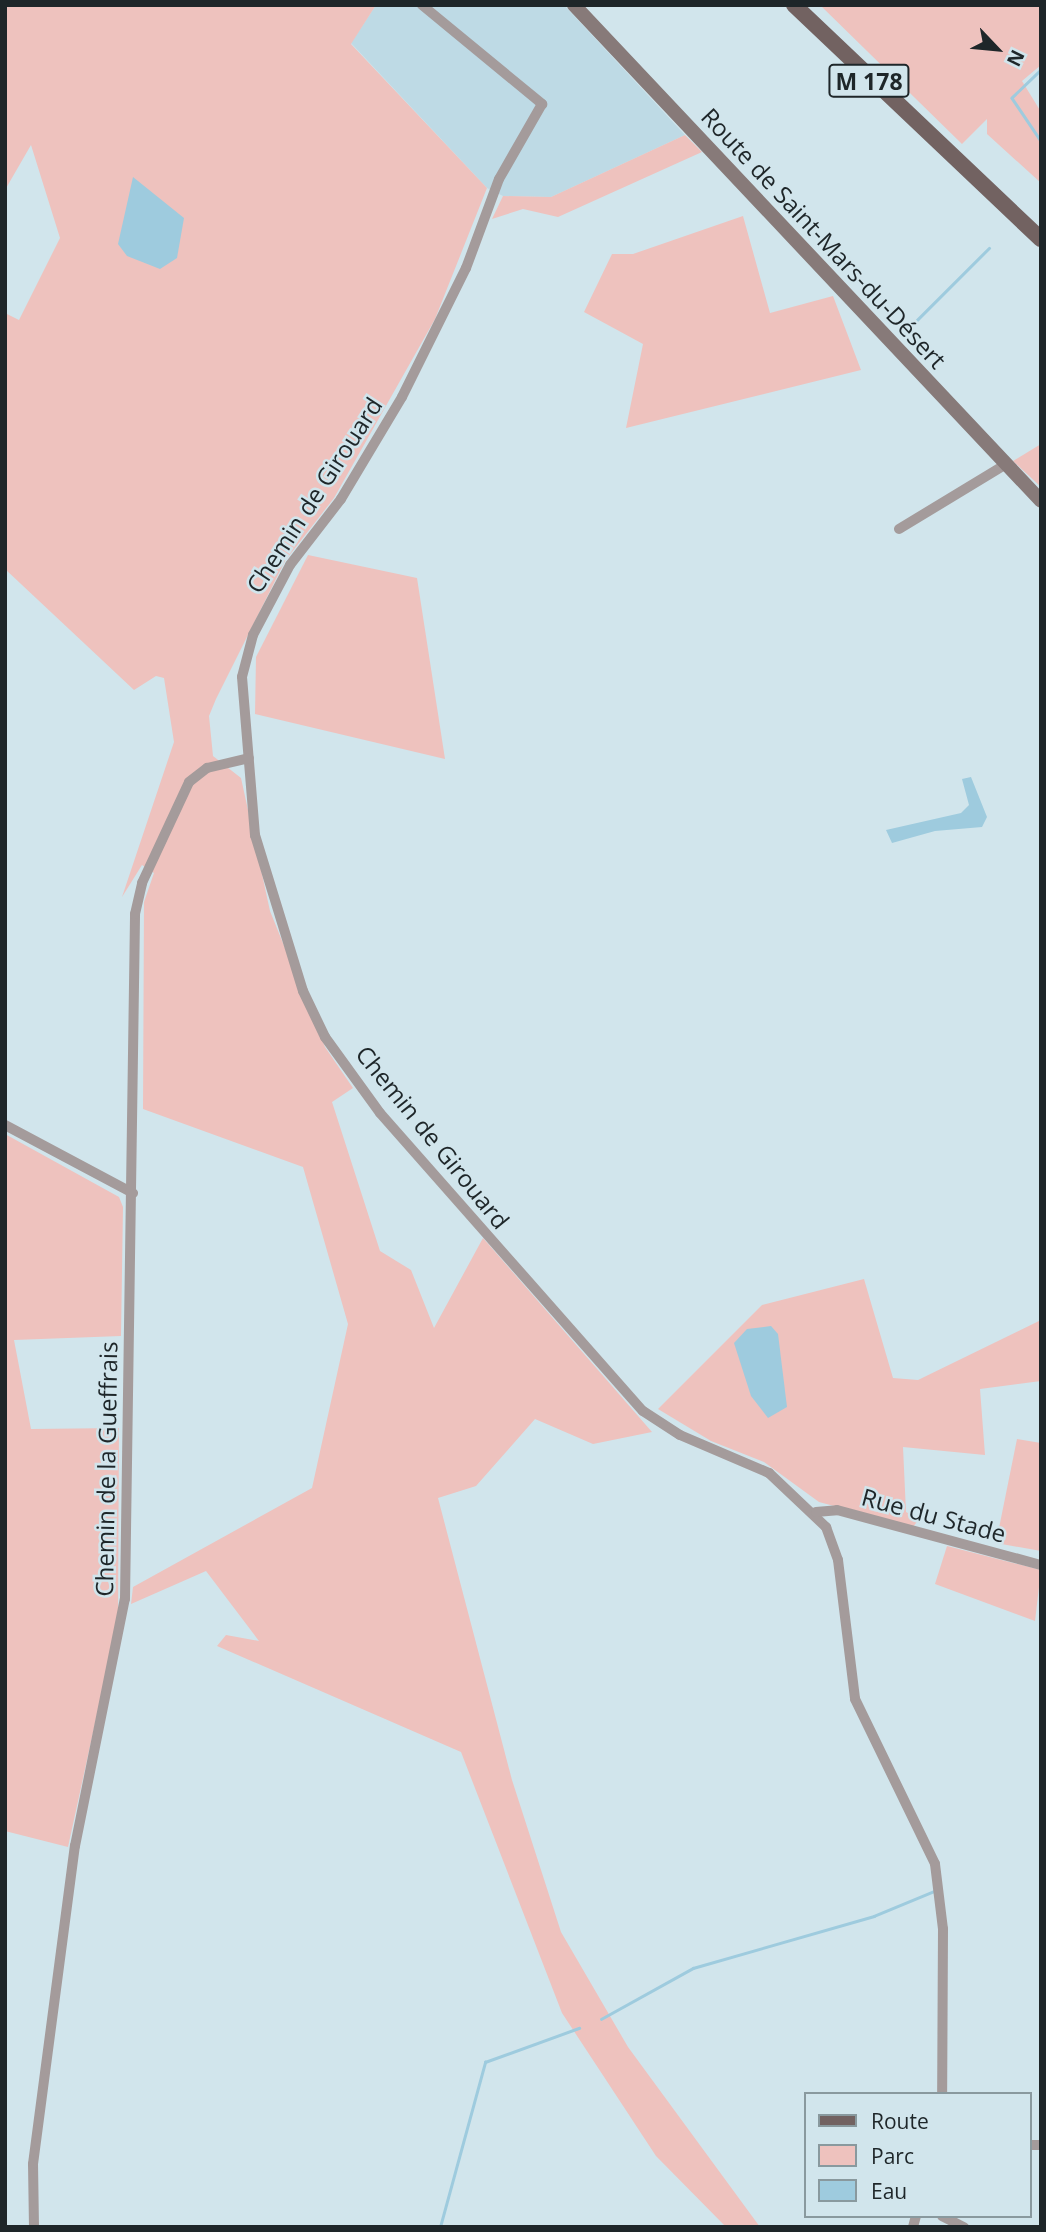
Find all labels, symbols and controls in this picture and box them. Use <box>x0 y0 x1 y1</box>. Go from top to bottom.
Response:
north arrow <box>962 14 1032 84</box>
text: N <box>1001 46 1031 71</box>
road number: M 178 <box>827 61 911 100</box>
street label: Route de Saint-Mars-du-Désert <box>696 102 952 374</box>
street label: Chemin de Girouard <box>240 392 388 598</box>
street label: Chemin de Girouard <box>350 1040 516 1234</box>
street label: Chemin de la Gueffrais <box>89 1341 123 1597</box>
street label: Rue du Stade <box>859 1482 1009 1548</box>
legend <box>804 2092 1032 2218</box>
text: Route <box>871 2107 929 2135</box>
text: Parc <box>871 2142 914 2170</box>
text: Eau <box>871 2177 907 2205</box>

